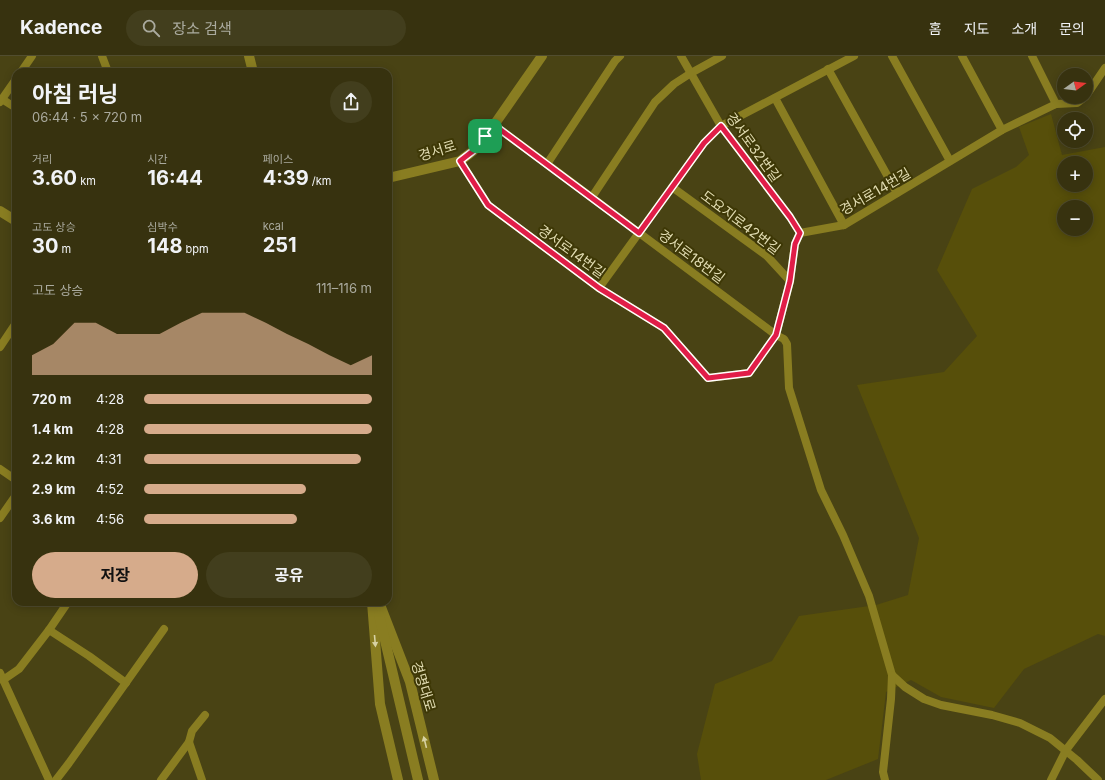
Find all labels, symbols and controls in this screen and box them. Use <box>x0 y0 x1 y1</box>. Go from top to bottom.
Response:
search box <box>126 10 406 46</box>
text: Kadence <box>20 16 102 39</box>
icon: search <box>140 17 162 39</box>
text: 장소 검색 <box>172 19 232 38</box>
text: 홈 <box>929 20 942 37</box>
text: 지도 <box>964 20 989 37</box>
text: 소개 <box>1011 20 1037 37</box>
text: 문의 <box>1059 20 1085 37</box>
north arrow <box>1057 68 1093 104</box>
map controls <box>1057 68 1093 236</box>
text: 아침 러닝 <box>32 81 118 107</box>
button: share <box>330 81 372 123</box>
text: 06:44 · 5 × 720 m <box>32 109 142 125</box>
street label: 경서로32번길 <box>723 109 785 185</box>
button: locate <box>1057 112 1093 148</box>
pin <box>468 119 502 153</box>
icon: arrive <box>474 125 496 147</box>
street label: 경서로 <box>416 136 458 164</box>
text: 거리 <box>32 152 52 166</box>
text: 시간 <box>147 152 168 166</box>
text: 페이스 <box>263 152 293 166</box>
button: + <box>1057 156 1093 192</box>
street label: 경서로14번길 <box>836 164 914 218</box>
text: 3.60 <box>32 166 77 190</box>
text: 16:44 <box>147 166 203 190</box>
text: 4:39 <box>263 166 309 190</box>
text: km <box>77 174 96 188</box>
text: /km <box>309 174 332 188</box>
street label: 도요지로42번길 <box>698 187 784 257</box>
button: − <box>1057 200 1093 236</box>
text: kcal <box>263 219 284 233</box>
text: 고도 상승 <box>32 220 76 234</box>
text: 심박수 <box>147 220 178 234</box>
street label: 경서로14번길 <box>535 221 609 281</box>
street label: 경서로18번길 <box>655 226 729 286</box>
text: 251 <box>263 233 297 257</box>
text: 30 <box>32 234 58 258</box>
text: 148 <box>147 234 183 258</box>
text: m <box>58 242 71 256</box>
text: bpm <box>183 242 209 256</box>
text: 111–116 m <box>316 280 372 296</box>
text: 고도 상승 <box>32 282 84 298</box>
text: 720 m <box>32 391 71 407</box>
text: 4:28 <box>96 391 124 407</box>
text: 1.4 km <box>32 421 73 437</box>
text: 4:28 <box>96 421 124 437</box>
text: 2.2 km <box>32 451 75 467</box>
text: 4:31 <box>96 451 121 467</box>
text: 2.9 km <box>32 481 75 497</box>
text: 4:52 <box>96 481 124 497</box>
text: 3.6 km <box>32 511 75 527</box>
text: 4:56 <box>96 511 124 527</box>
button: 저장 <box>32 552 198 598</box>
button: 공유 <box>206 552 372 598</box>
one-way arrow <box>372 635 378 647</box>
street label: 경명대로 <box>408 659 440 713</box>
one-way arrow <box>421 736 427 748</box>

